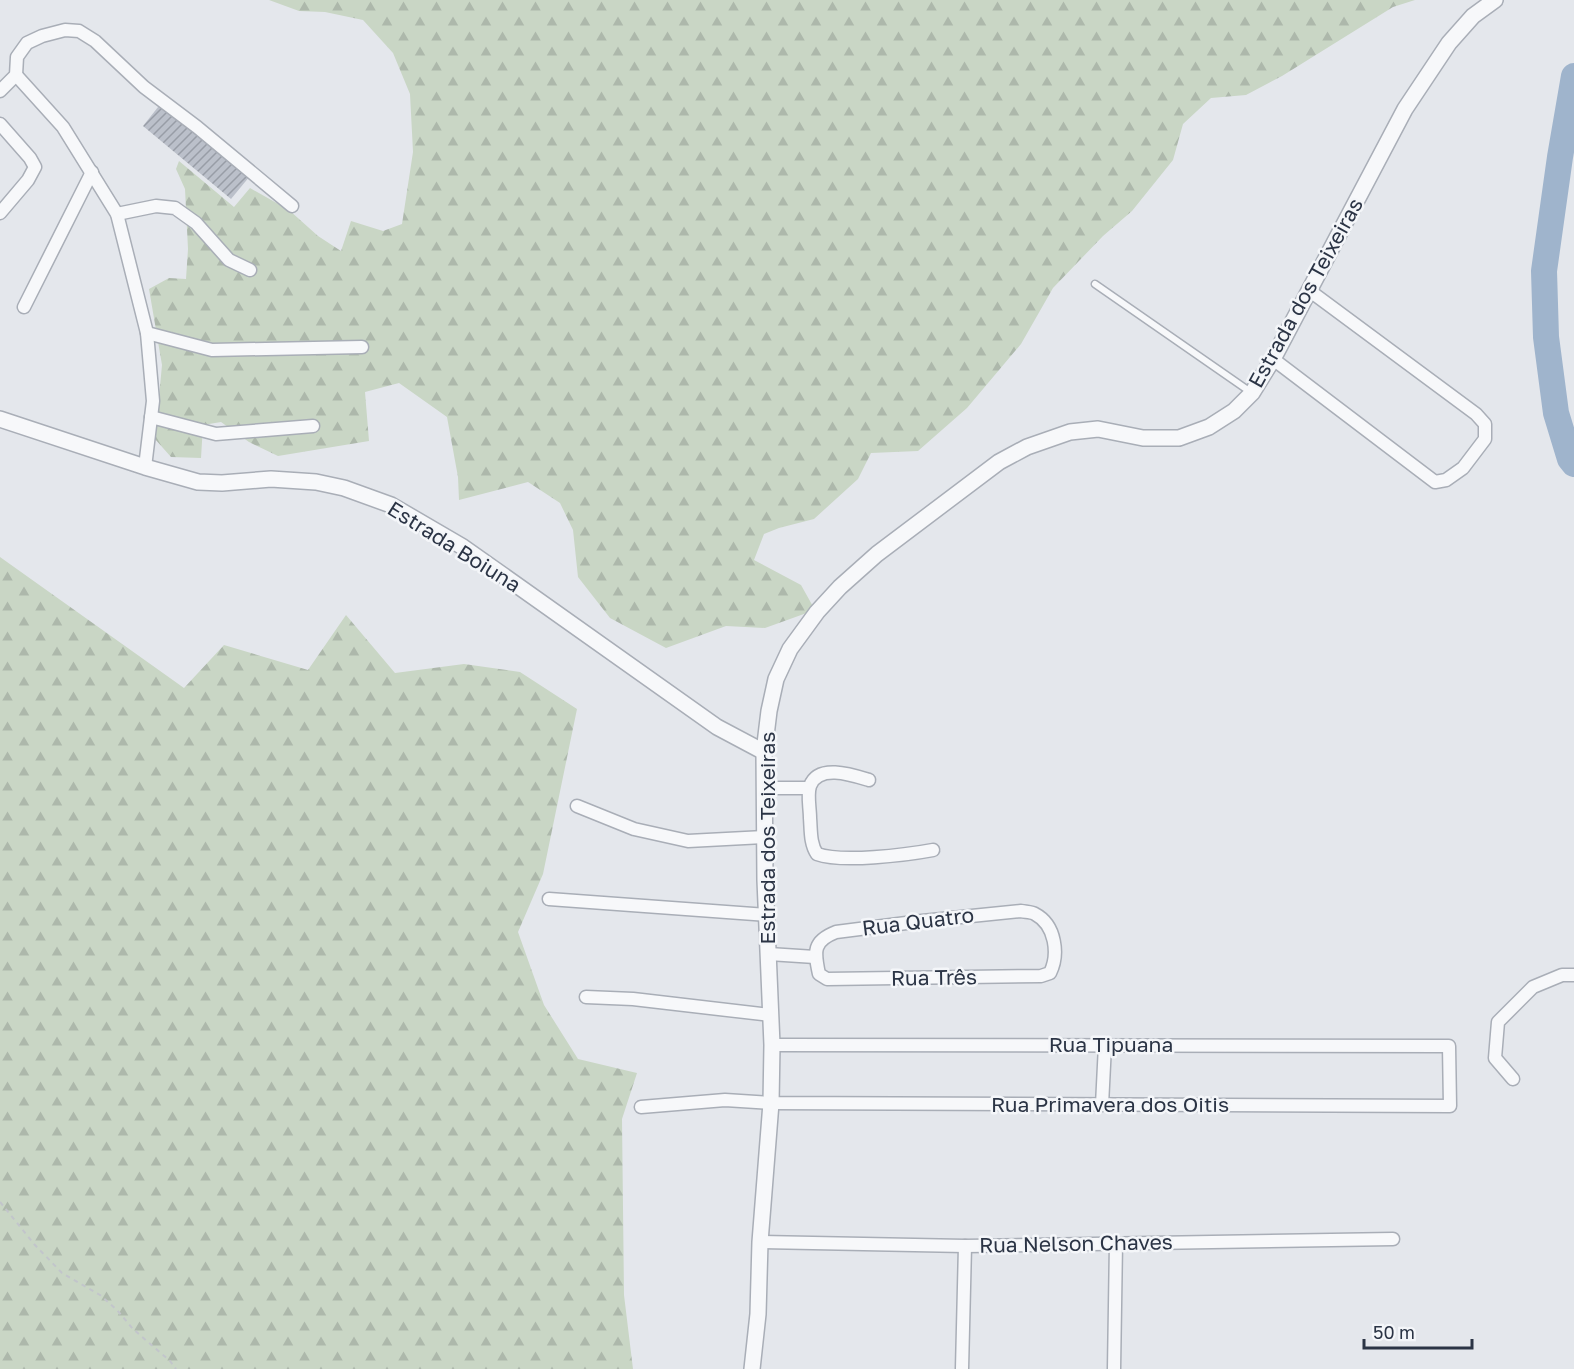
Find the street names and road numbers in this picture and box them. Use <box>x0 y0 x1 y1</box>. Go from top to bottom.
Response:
street label: Estrada dos Teixeiras <box>1242 193 1368 392</box>
street label: Estrada Boiuna <box>383 495 526 597</box>
street label: Estrada dos Teixeiras <box>754 732 780 944</box>
street label: Rua Quatro <box>860 901 975 941</box>
street label: Rua Três <box>891 963 977 991</box>
street label: Rua Tipuana <box>1049 1031 1173 1057</box>
street label: Rua Primavera dos Oitis <box>991 1091 1229 1117</box>
street label: Rua Nelson Chaves <box>979 1228 1173 1258</box>

